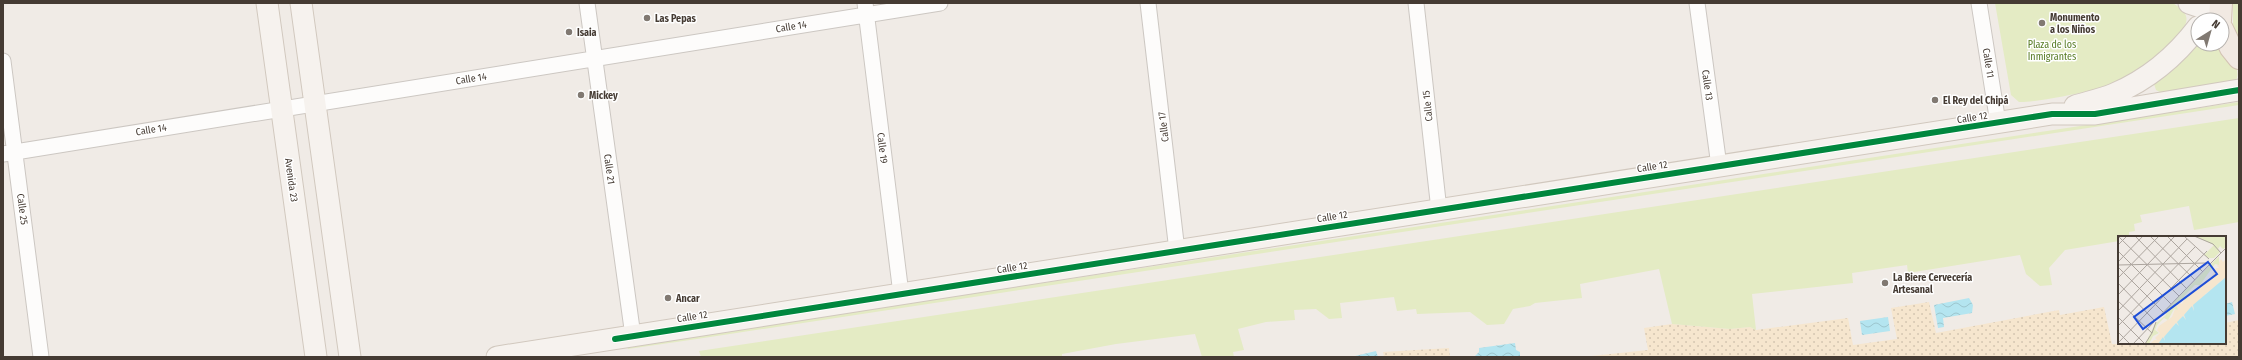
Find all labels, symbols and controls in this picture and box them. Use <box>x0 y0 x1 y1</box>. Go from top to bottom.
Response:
place label: Monumento a los Niños <box>2050 12 2100 36</box>
north arrow <box>2190 12 2230 52</box>
marker: Las Pepas <box>642 13 652 23</box>
place label: Las Pepas <box>655 13 696 25</box>
text: N <box>2209 17 2222 32</box>
marker: Monumento a los Niños <box>2037 18 2047 28</box>
street label: Calle 14 <box>775 19 808 35</box>
marker: Isaia <box>564 27 574 37</box>
place label: Isaia <box>577 27 597 39</box>
park label: Plaza de los Inmigrantes <box>2028 39 2076 63</box>
street label: Calle 11 <box>1980 47 1996 79</box>
street label: Calle 13 <box>1699 69 1715 102</box>
street label: Calle 14 <box>455 71 488 87</box>
marker: Mickey <box>576 90 586 100</box>
place label: Mickey <box>589 90 618 102</box>
street label: Calle 15 <box>1420 90 1436 122</box>
place label: El Rey del Chipá <box>1943 94 2008 107</box>
marker: El Rey del Chipá <box>1930 95 1940 105</box>
street label: Calle 12 <box>1956 110 1989 126</box>
street label: Calle 17 <box>1156 111 1172 143</box>
street label: Calle 14 <box>135 122 168 138</box>
street label: Calle 19 <box>874 132 890 164</box>
street label: Calle 21 <box>601 153 617 185</box>
street label: Avenida 23 <box>282 158 300 203</box>
street label: Calle 12 <box>1636 159 1669 175</box>
street label: Calle 25 <box>14 193 30 226</box>
street label: Calle 12 <box>1316 209 1349 225</box>
inset map <box>2118 236 2226 344</box>
street label: Calle 12 <box>996 260 1029 276</box>
place label: La Biere Cervecería Artesanal <box>1892 271 1972 296</box>
marker: La Biere Cervecería Artesanal <box>1880 278 1890 288</box>
marker: Ancar <box>663 293 673 303</box>
place label: Ancar <box>675 293 700 305</box>
street label: Calle 12 <box>676 309 709 325</box>

